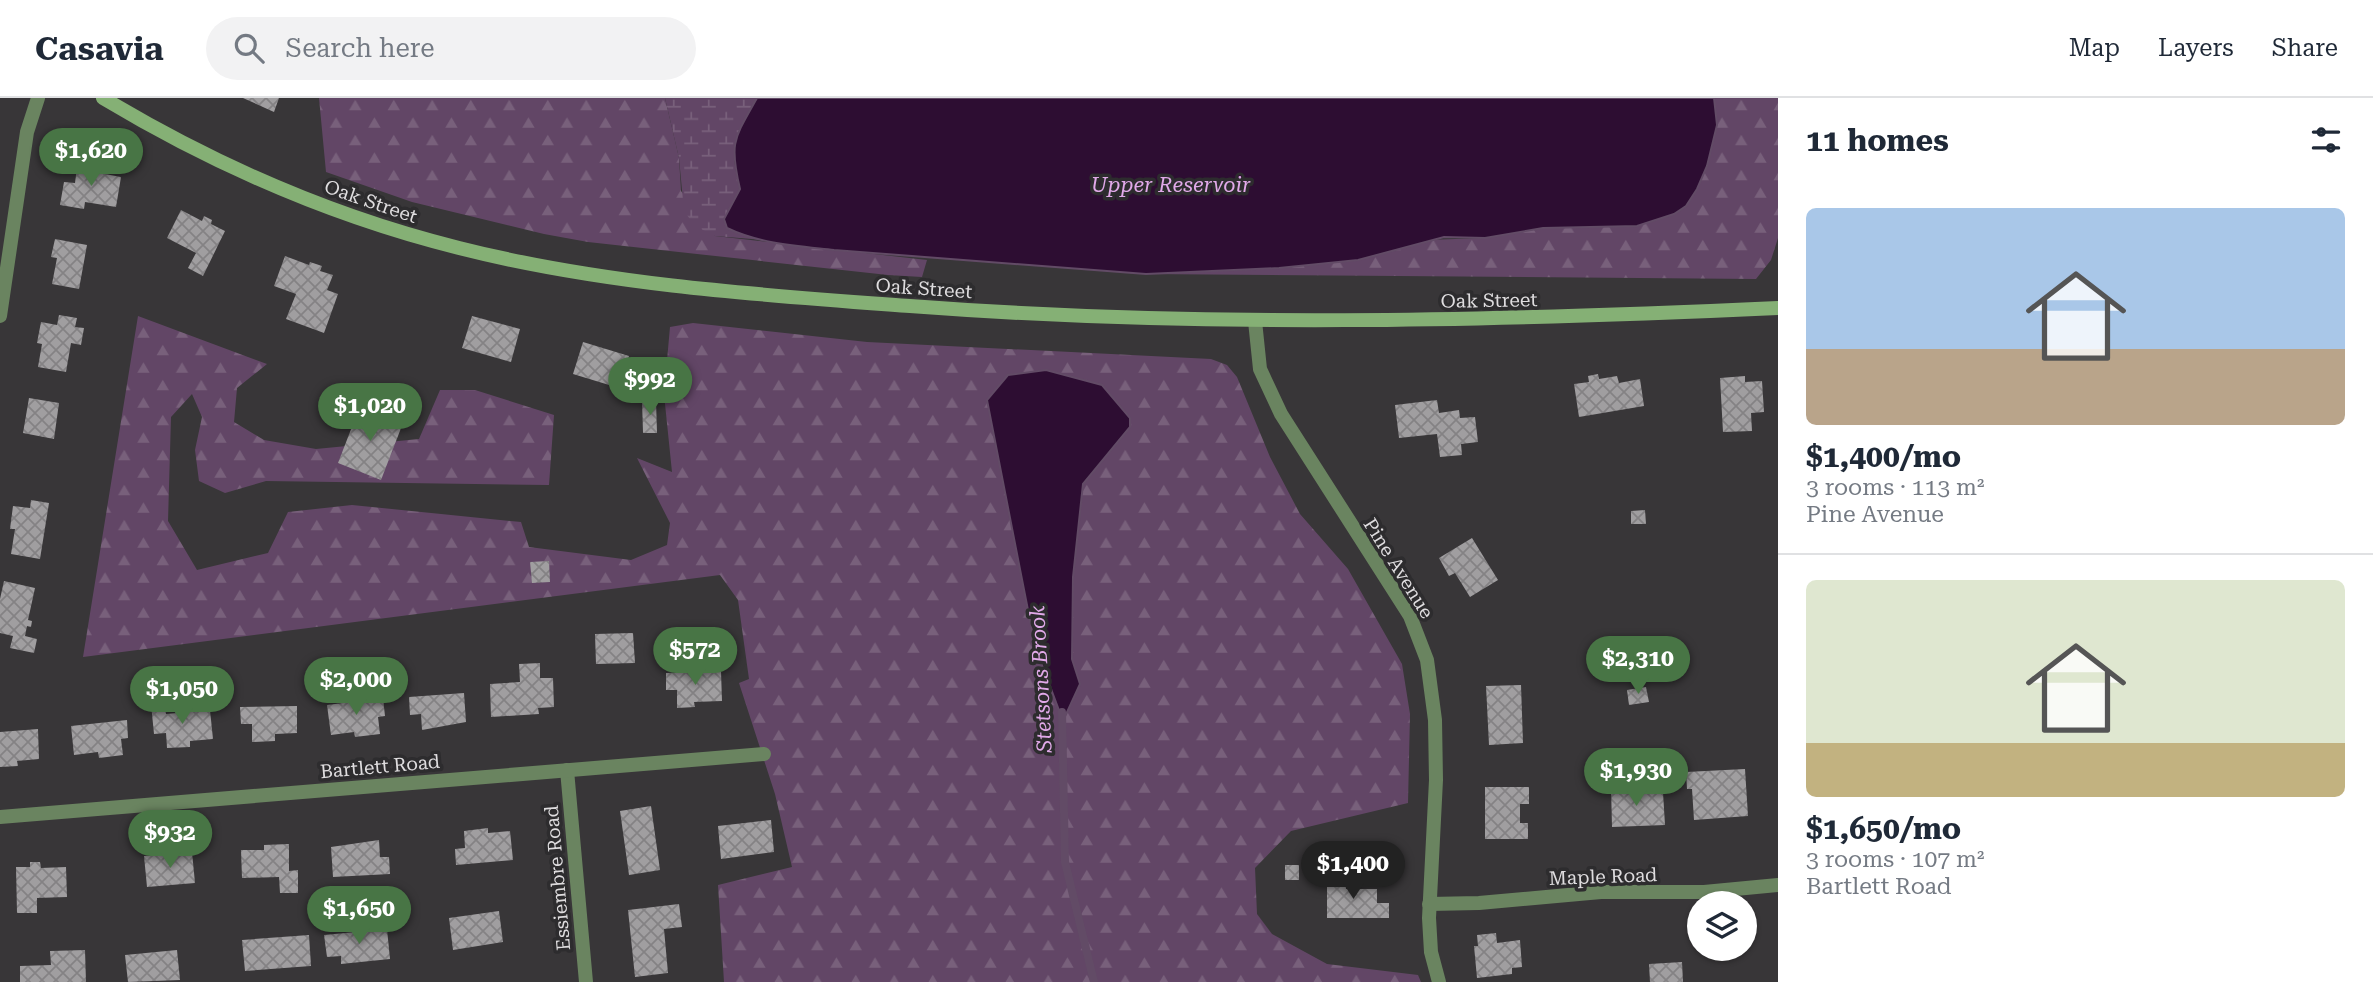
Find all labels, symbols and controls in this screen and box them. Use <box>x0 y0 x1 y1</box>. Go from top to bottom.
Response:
search box <box>206 17 696 80</box>
text: Casavia <box>35 29 164 68</box>
icon: search <box>230 29 268 67</box>
text: Search here <box>286 33 434 63</box>
text: Map <box>2069 34 2120 62</box>
text: Layers <box>2158 34 2234 62</box>
text: Share <box>2272 34 2338 62</box>
icon: filters <box>2307 121 2345 159</box>
text: 11 homes <box>1806 123 1949 158</box>
pin: $1,620 <box>34 129 148 188</box>
text: $1,620 <box>55 137 127 164</box>
water label: Upper Reservoir <box>1091 173 1251 197</box>
street label: Oak Street <box>321 175 420 228</box>
icon: home <box>2013 253 2139 379</box>
street label: Oak Street <box>875 274 973 303</box>
street label: Oak Street <box>1440 288 1538 313</box>
pin: $992 <box>609 358 691 417</box>
text: $992 <box>624 366 676 393</box>
pin: $1,020 <box>313 384 427 443</box>
text: $1,020 <box>334 392 406 419</box>
text: $1,400/mo <box>1806 439 1961 474</box>
text: 3 rooms · 113 m² <box>1806 474 1984 501</box>
text: Pine Avenue <box>1806 501 1944 528</box>
street label: Pine Avenue <box>1359 514 1439 623</box>
water label: Stetsons Brook <box>1025 604 1057 754</box>
icon: home <box>2013 625 2139 751</box>
pin: $572 <box>654 628 736 687</box>
text: $572 <box>669 636 721 663</box>
pin: $2,310 <box>1581 636 1695 696</box>
text: $2,310 <box>1602 645 1674 672</box>
pin: $2,000 <box>299 658 413 717</box>
pin: $1,050 <box>125 666 239 726</box>
text: $2,000 <box>320 666 392 693</box>
text: $1,050 <box>146 675 218 702</box>
pin: $1,930 <box>1579 748 1693 808</box>
street label: Bartlett Road <box>319 750 441 783</box>
text: $1,930 <box>1600 757 1672 784</box>
street label: Essiembre Road <box>540 804 575 952</box>
pin: $932 <box>129 810 211 870</box>
text: $1,650/mo <box>1806 811 1961 846</box>
text: $932 <box>144 819 196 846</box>
pin: $1,400 <box>1296 842 1410 901</box>
text: 3 rooms · 107 m² <box>1806 846 1984 873</box>
text: $1,400 <box>1317 850 1389 877</box>
street label: Maple Road <box>1548 863 1658 890</box>
text: Bartlett Road <box>1806 873 1952 900</box>
pin: $1,650 <box>302 886 416 946</box>
map controls <box>1687 891 1757 961</box>
button: layers <box>1687 891 1757 961</box>
text: $1,650 <box>323 895 395 922</box>

